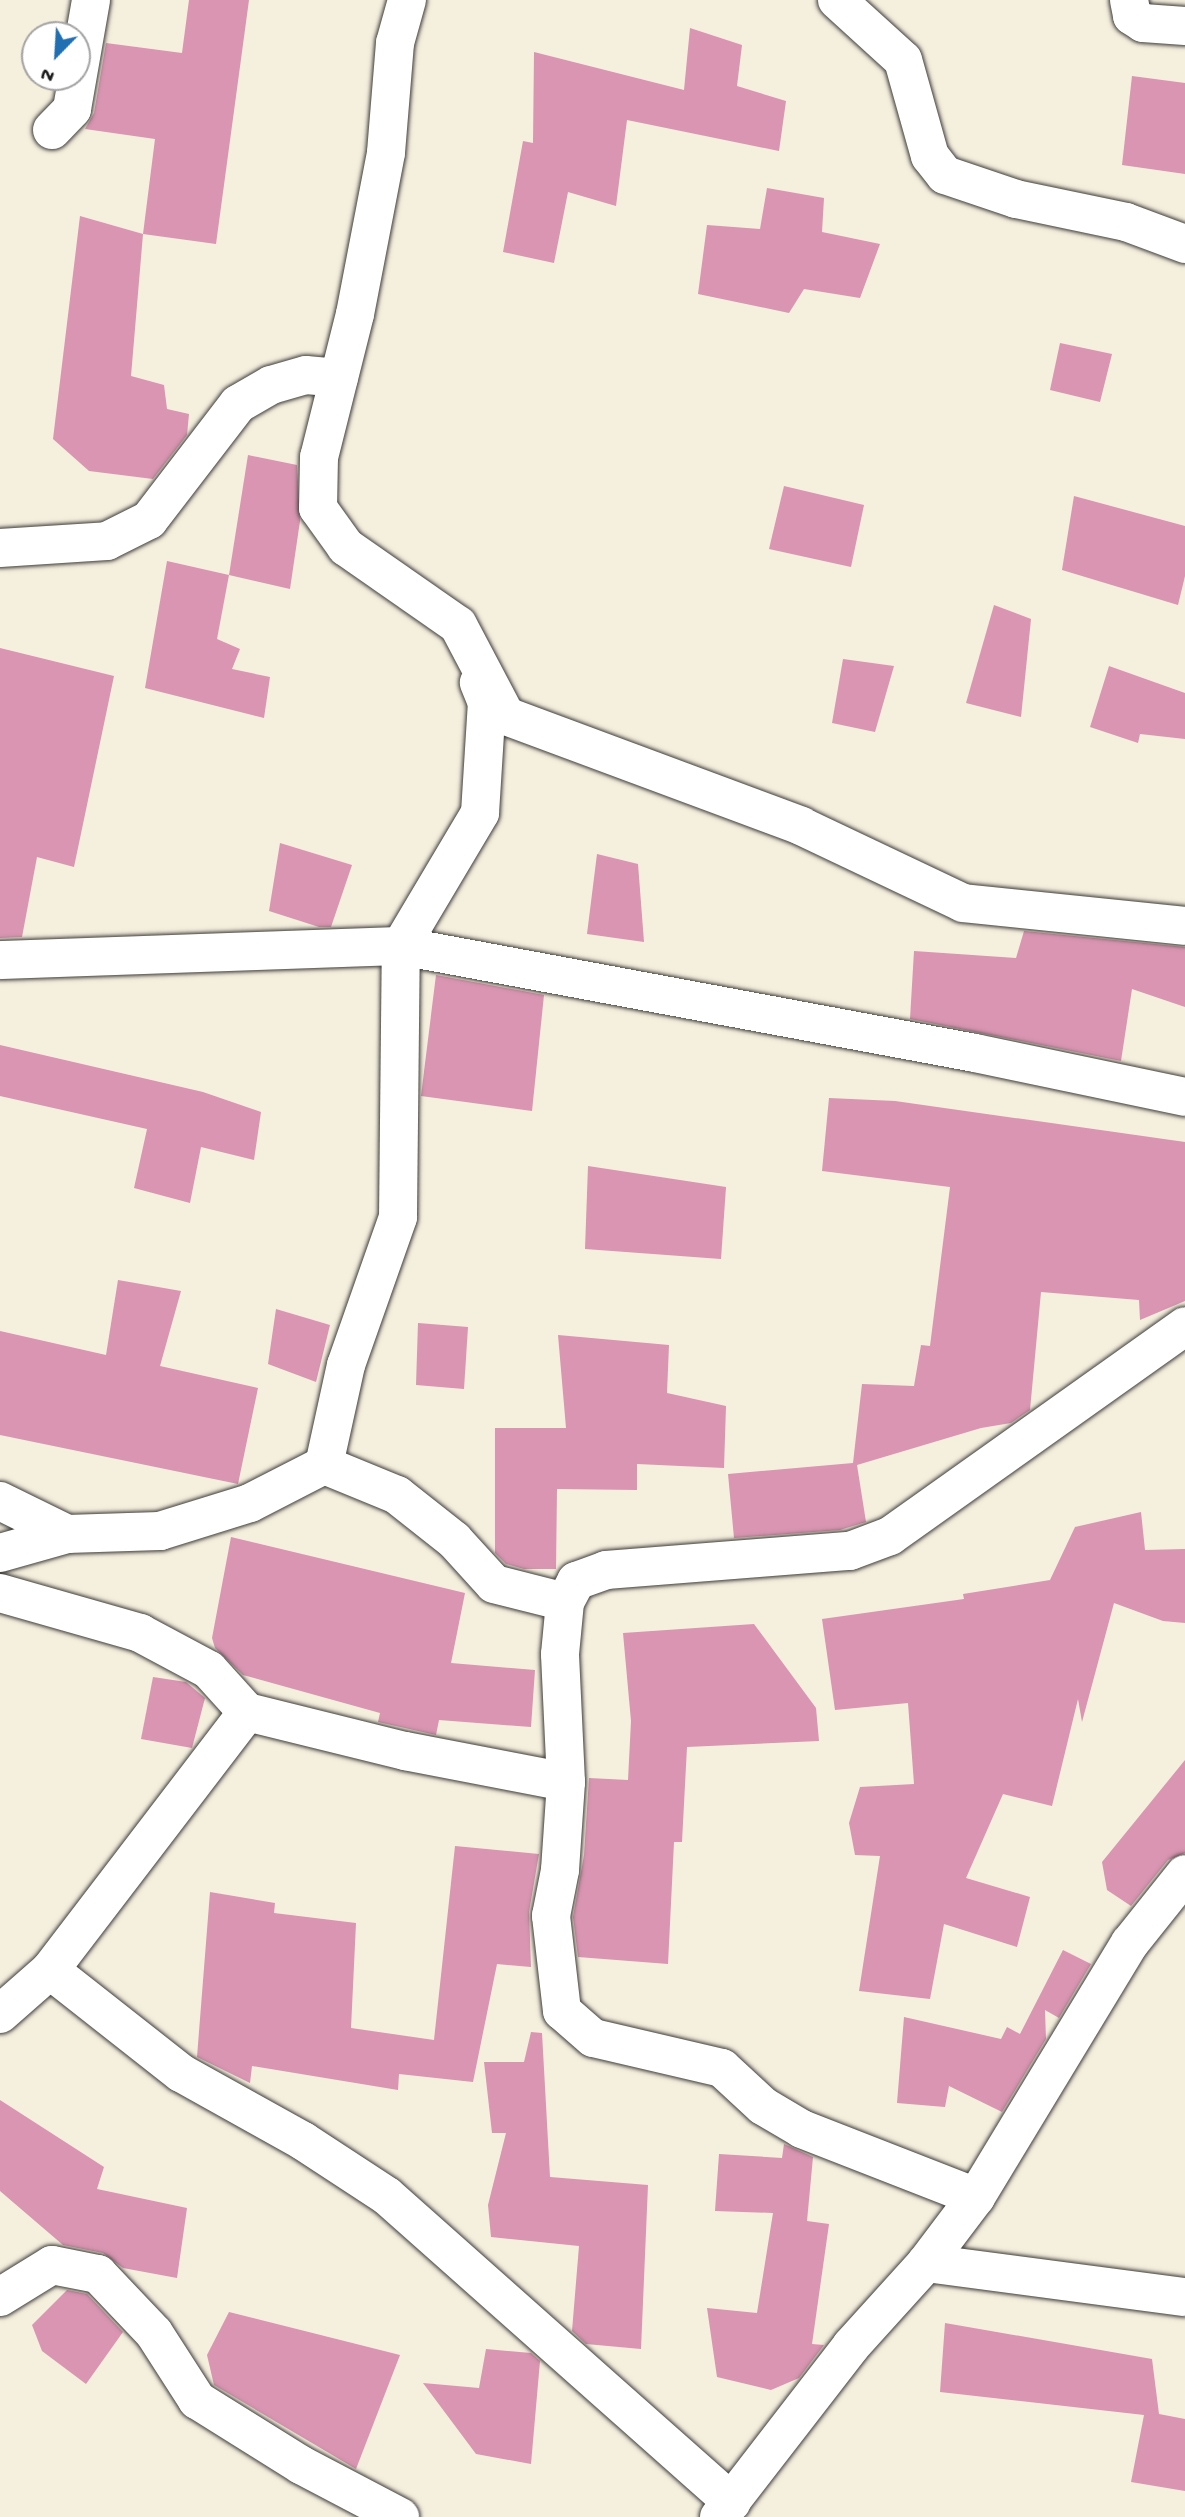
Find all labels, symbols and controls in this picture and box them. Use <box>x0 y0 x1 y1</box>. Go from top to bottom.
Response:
north arrow <box>21 21 91 91</box>
text: N <box>38 61 58 87</box>

